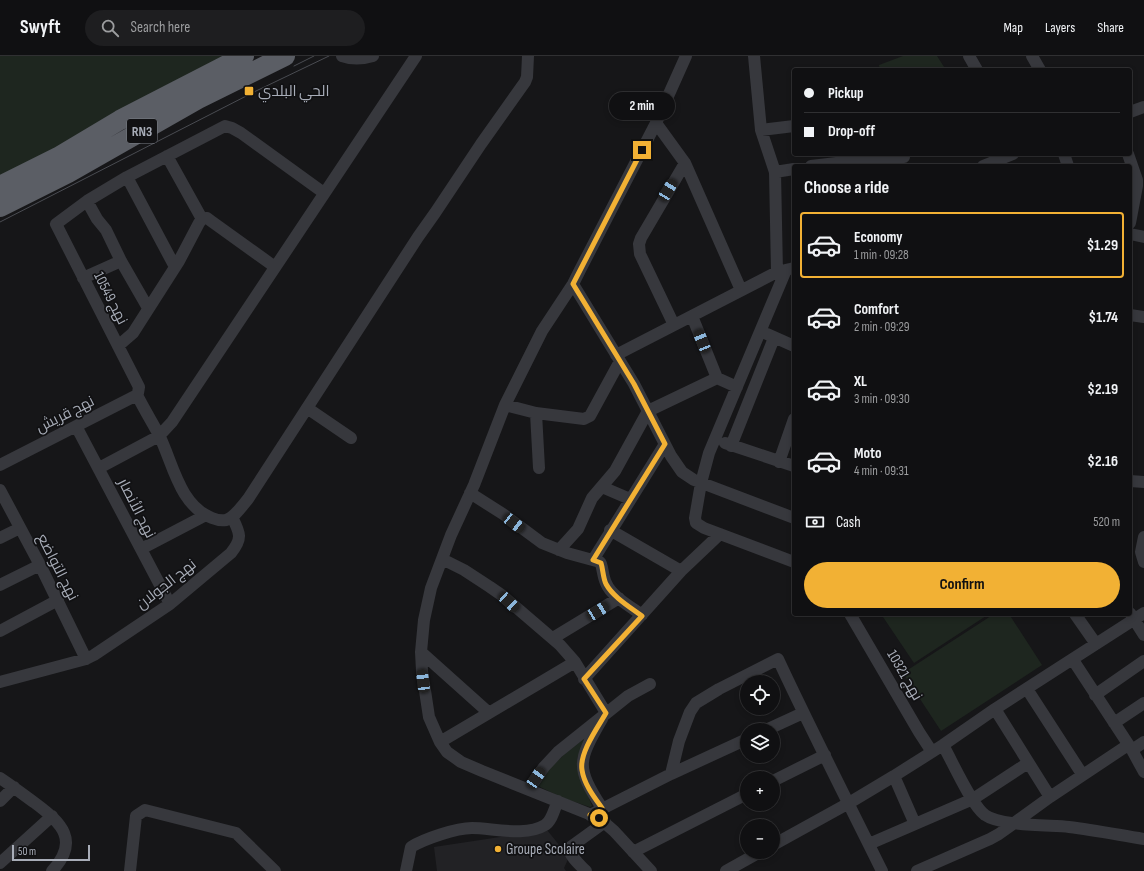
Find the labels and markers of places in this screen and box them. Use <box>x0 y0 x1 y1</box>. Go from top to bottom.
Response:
place label: الحي البلدي <box>258 82 330 103</box>
marker: الحي البلدي <box>243 85 255 97</box>
place label: Groupe Scolaire <box>506 840 585 859</box>
marker: Groupe Scolaire <box>493 844 503 854</box>

